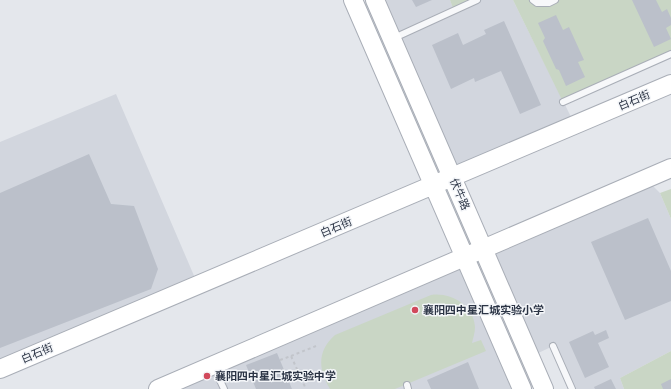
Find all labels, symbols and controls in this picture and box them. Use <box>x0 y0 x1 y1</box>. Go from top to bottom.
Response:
street label: 白石街 <box>616 88 652 113</box>
street label: 伏牛路 <box>447 176 472 212</box>
street label: 白石街 <box>318 215 354 240</box>
place label: 襄阳四中星汇城实验小学 <box>423 304 544 317</box>
marker: 襄阳四中星汇城实验小学 <box>410 305 420 315</box>
street label: 白石街 <box>19 341 55 366</box>
place label: 襄阳四中星汇城实验中学 <box>215 370 336 383</box>
marker: 襄阳四中星汇城实验中学 <box>202 371 212 381</box>

